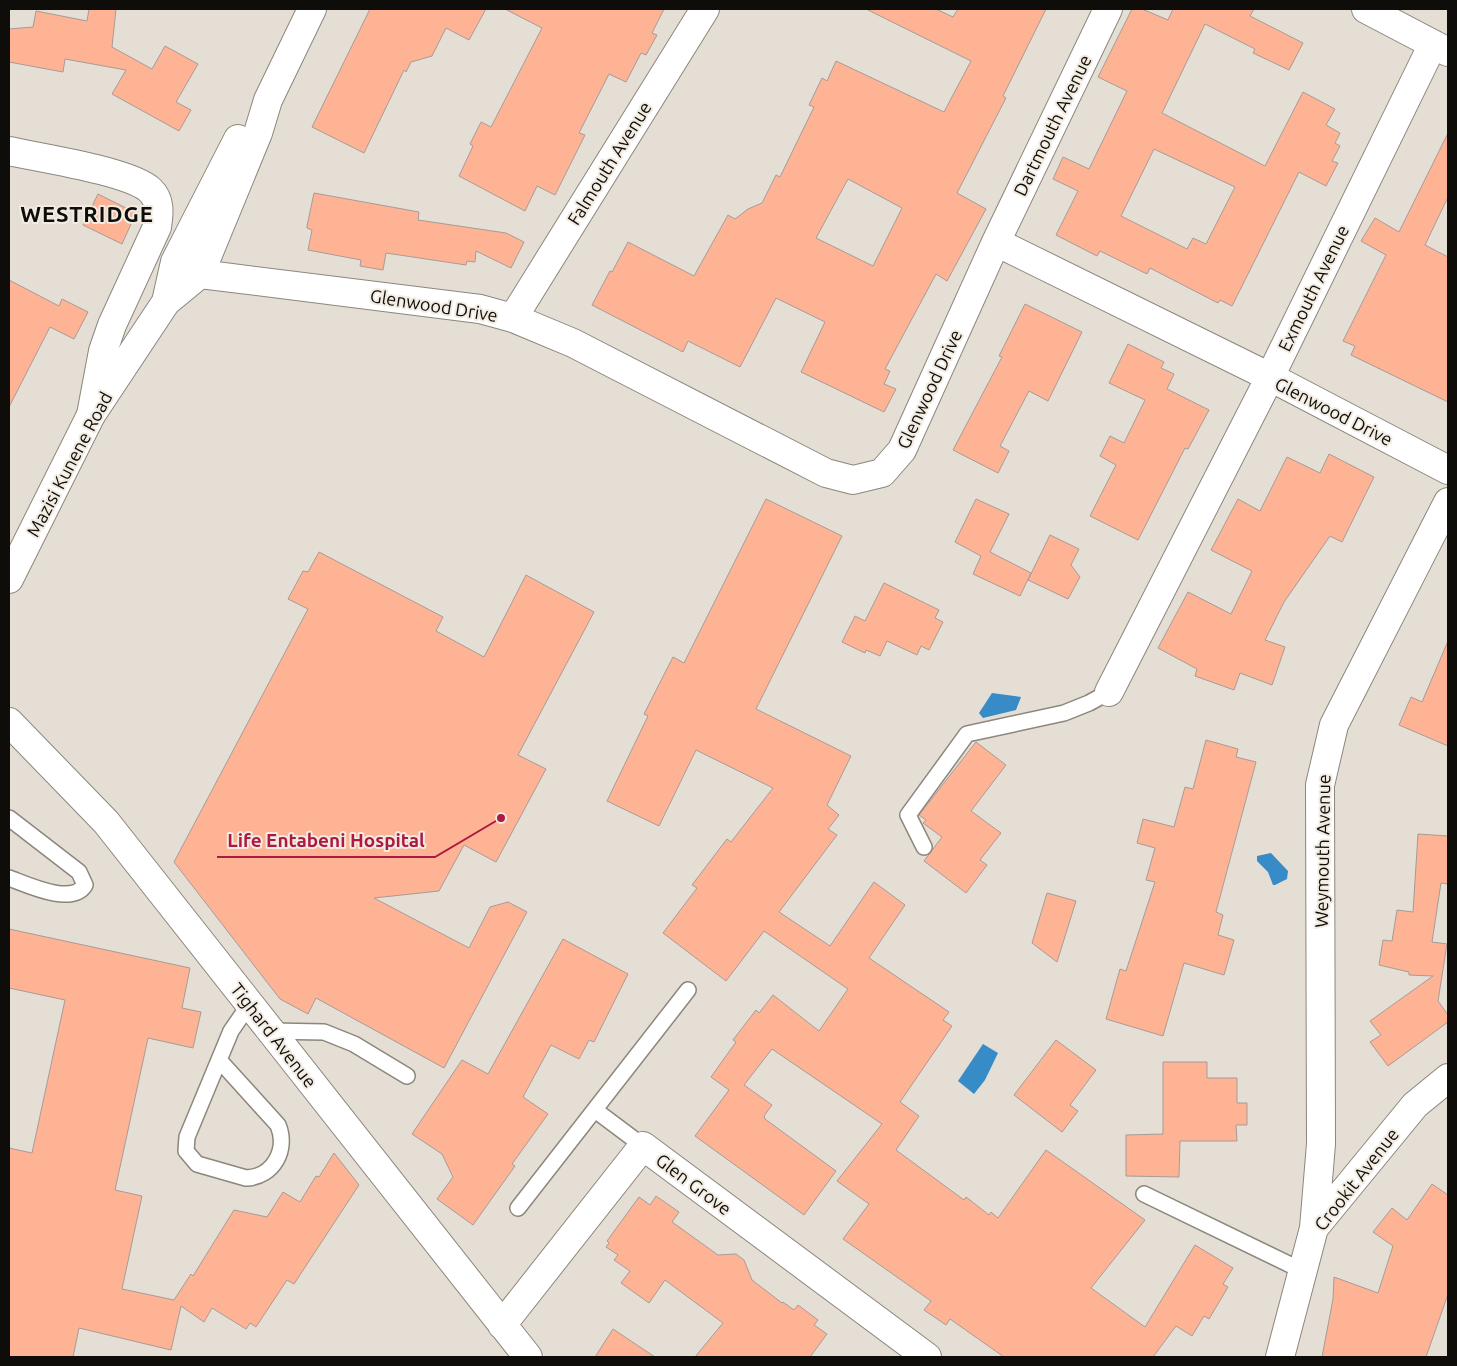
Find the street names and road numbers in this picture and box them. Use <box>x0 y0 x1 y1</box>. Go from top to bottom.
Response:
street label: Dartmouth Avenue <box>1009 51 1095 199</box>
street label: Falmouth Avenue <box>563 98 655 228</box>
street label: Exmouth Avenue <box>1274 222 1352 354</box>
street label: Glenwood Drive <box>369 285 499 325</box>
street label: Glenwood Drive <box>893 326 965 452</box>
street label: Glenwood Drive <box>1272 373 1396 449</box>
street label: Mazisi Kunene Road <box>22 388 116 540</box>
street label: Weymouth Avenue <box>1311 774 1333 928</box>
street label: Tighard Avenue <box>227 979 321 1091</box>
street label: Crookit Avenue <box>1310 1124 1402 1234</box>
street label: Glen Grove <box>652 1149 736 1219</box>

